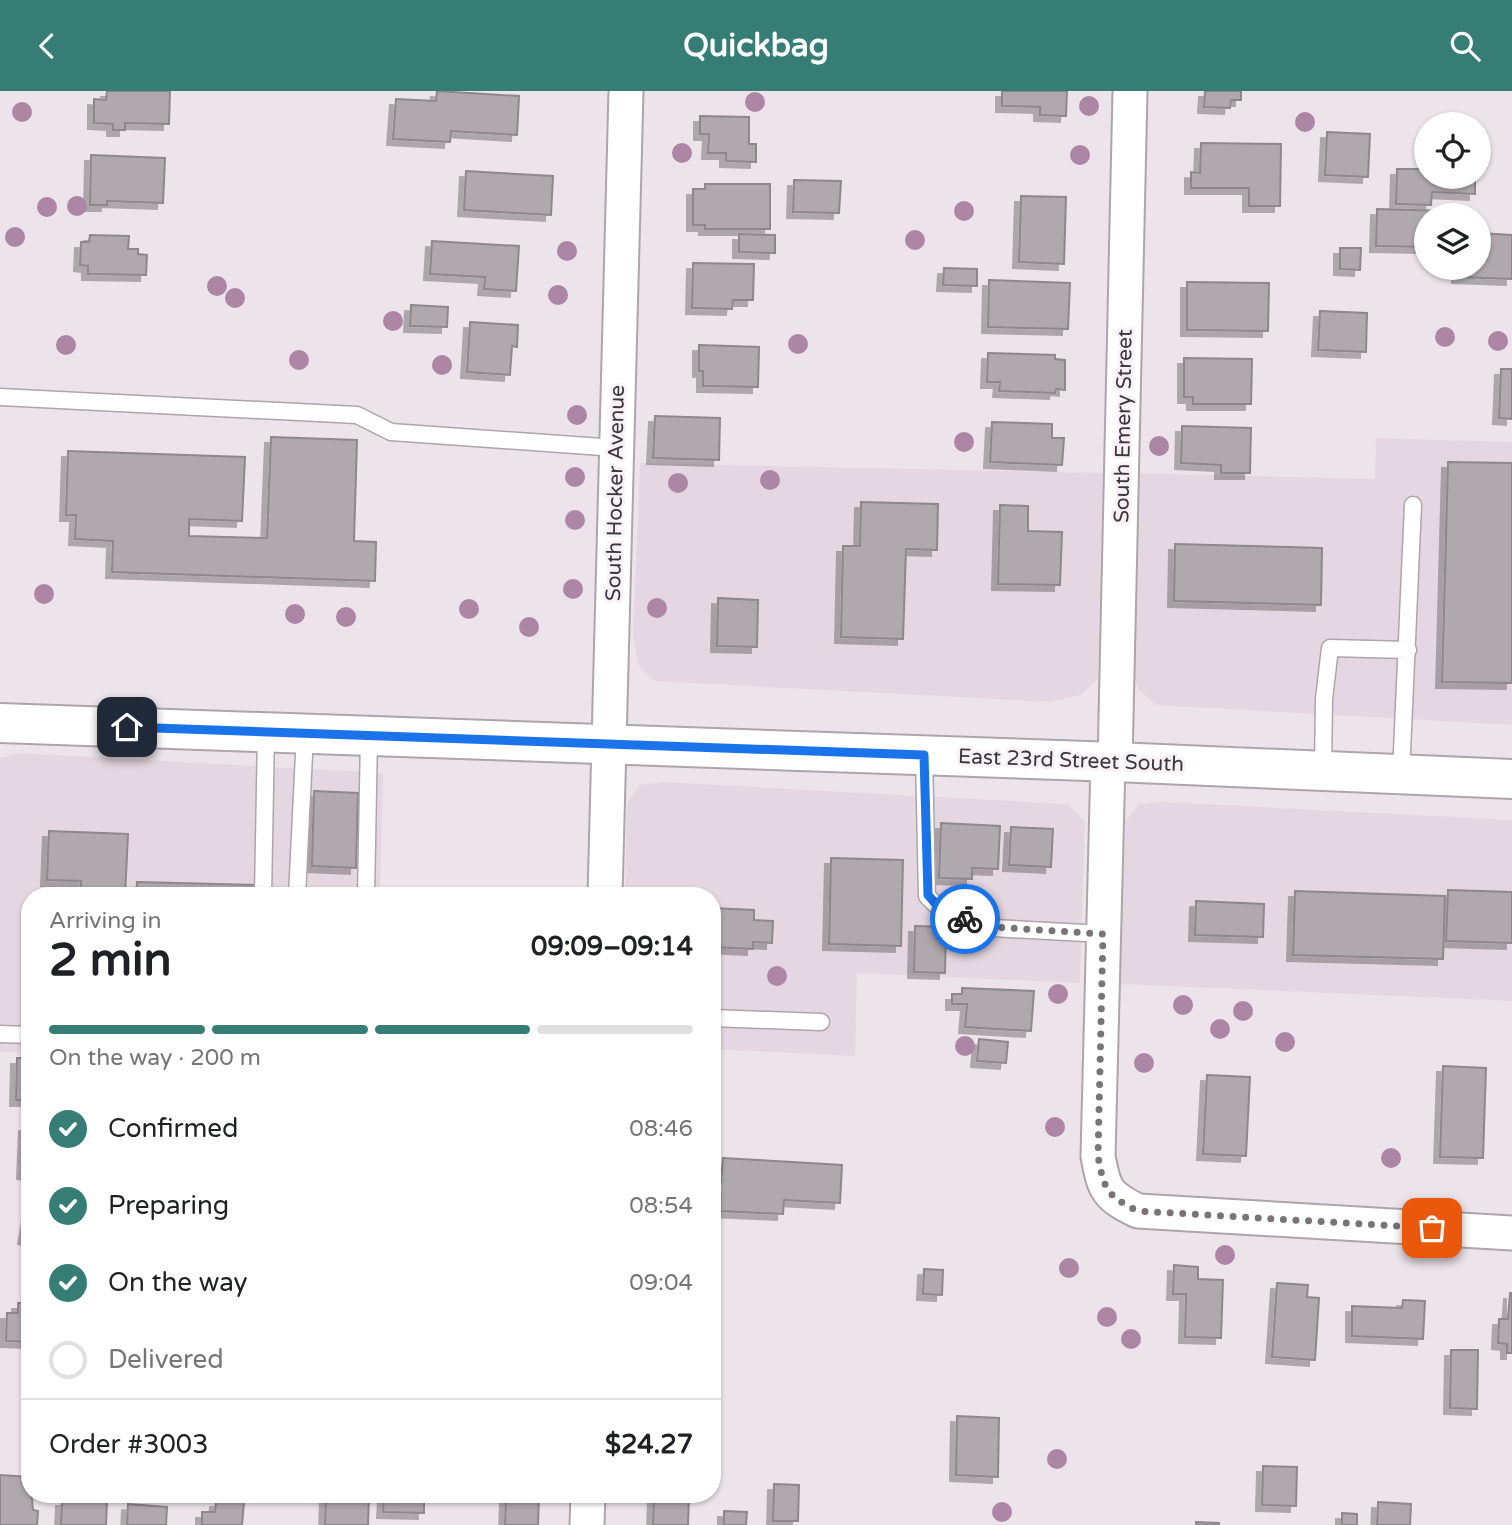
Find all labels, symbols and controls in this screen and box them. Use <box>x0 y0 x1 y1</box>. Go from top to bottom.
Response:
icon: back <box>28 27 66 65</box>
text: Quickbag <box>683 27 829 65</box>
icon: search <box>1446 27 1484 65</box>
map controls <box>1414 112 1491 280</box>
button: locate <box>1414 112 1491 189</box>
button: layers <box>1414 203 1491 280</box>
street label: South Emery Street <box>1109 329 1138 523</box>
street label: South Hocker Avenue <box>601 385 630 601</box>
pin <box>97 697 157 757</box>
icon: home <box>108 708 146 746</box>
street label: East 23rd Street South <box>958 744 1184 777</box>
courier <box>930 884 1000 954</box>
icon: bike <box>946 900 984 938</box>
text: Arriving in <box>49 907 162 935</box>
text: 09:09–09:14 <box>531 931 693 962</box>
text: 2 min <box>49 933 172 988</box>
text: On the way · 200 m <box>49 1044 261 1072</box>
icon: check <box>49 1110 87 1148</box>
text: Confirmed <box>108 1113 238 1144</box>
text: 08:46 <box>629 1115 693 1143</box>
icon: check <box>49 1187 87 1225</box>
text: Preparing <box>108 1190 229 1221</box>
text: 08:54 <box>629 1192 693 1220</box>
pin <box>1402 1198 1462 1258</box>
icon: bag <box>1413 1209 1451 1247</box>
icon: check <box>49 1264 87 1302</box>
text: On the way <box>108 1267 248 1298</box>
text: 09:04 <box>629 1269 693 1297</box>
text: Delivered <box>108 1344 224 1375</box>
text: Order #3003 <box>49 1429 209 1460</box>
text: $24.27 <box>605 1429 693 1460</box>

